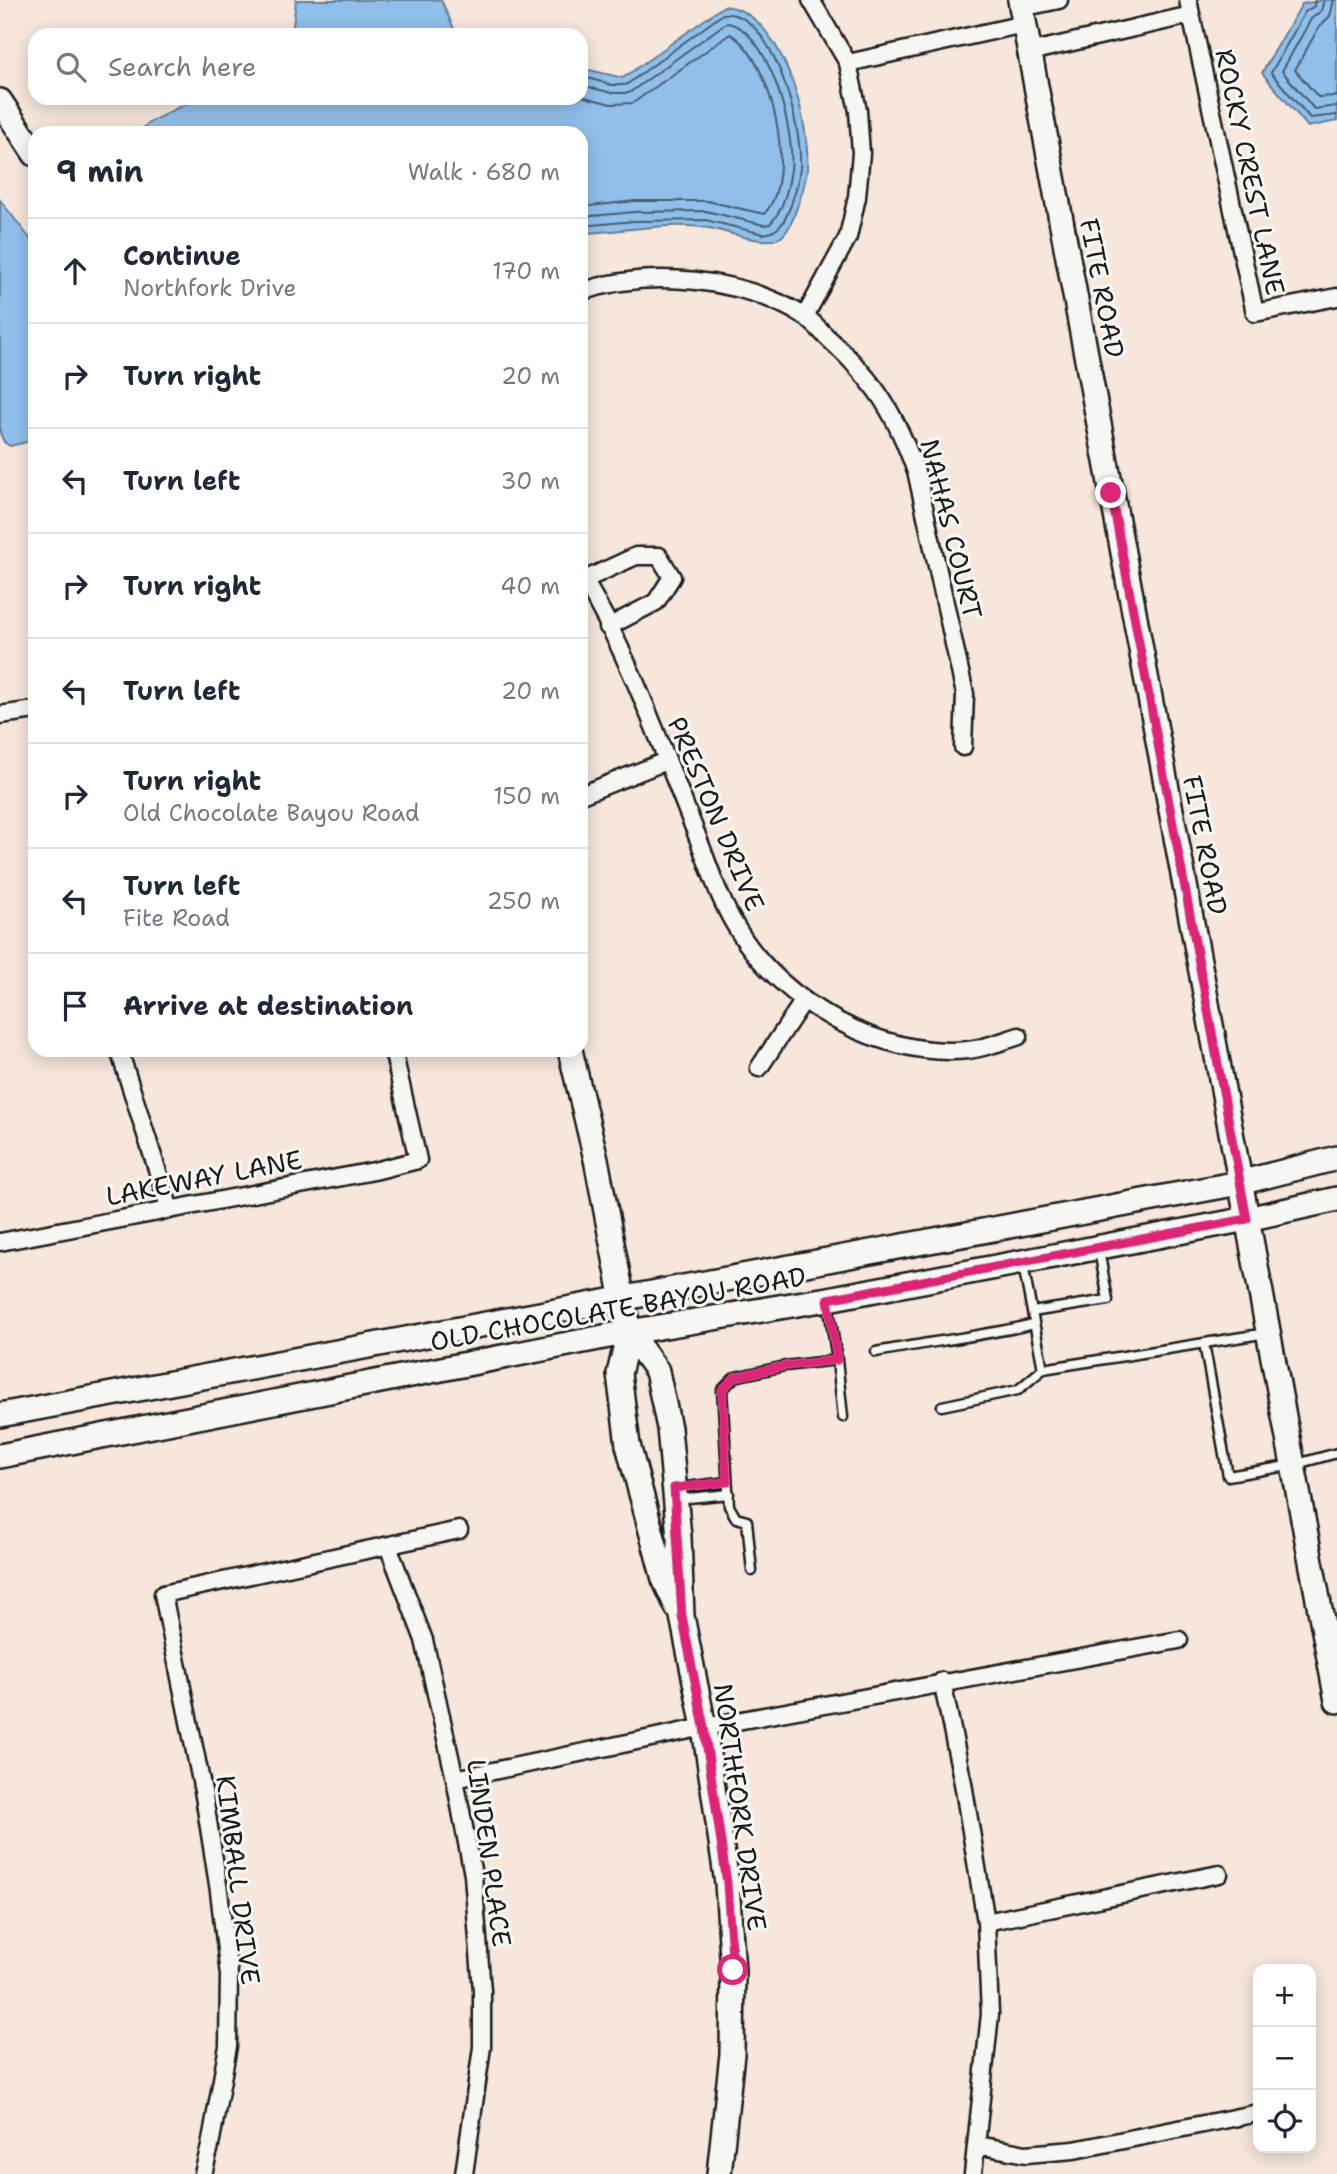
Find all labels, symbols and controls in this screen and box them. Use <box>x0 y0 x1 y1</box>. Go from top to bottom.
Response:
search box <box>28 28 588 105</box>
street label: ROCKY CREST LANE <box>1207 46 1294 298</box>
icon: search <box>52 48 90 86</box>
text: Search here <box>108 49 257 84</box>
text: 9 min <box>56 151 143 192</box>
text: Walk · 680 m <box>408 157 560 187</box>
street label: FITE ROAD <box>1072 215 1133 361</box>
text: Continue <box>123 238 241 273</box>
icon: ahead <box>56 252 94 290</box>
text: 170 m <box>492 256 560 286</box>
text: Northfork Drive <box>123 273 297 303</box>
icon: right <box>56 357 94 395</box>
text: Turn right <box>123 358 261 393</box>
text: 20 m <box>501 361 560 391</box>
street label: NAHAS COURT <box>912 435 991 623</box>
icon: left <box>56 462 94 500</box>
text: Turn left <box>123 463 240 498</box>
text: 30 m <box>501 466 560 496</box>
route end <box>1095 477 1126 508</box>
icon: right <box>56 567 94 605</box>
text: Turn right <box>123 568 261 603</box>
text: 40 m <box>500 571 560 601</box>
icon: left <box>56 672 94 710</box>
text: Turn left <box>123 673 240 708</box>
text: 20 m <box>501 676 560 706</box>
street label: PRESTON DRIVE <box>660 711 773 916</box>
text: Turn right <box>123 763 261 798</box>
street label: FITE ROAD <box>1175 772 1236 918</box>
icon: right <box>56 777 94 815</box>
text: 150 m <box>493 781 560 811</box>
text: Old Chocolate Bayou Road <box>123 798 420 828</box>
text: Turn left <box>123 868 240 903</box>
icon: left <box>56 882 94 920</box>
text: 250 m <box>487 886 560 916</box>
text: Fite Road <box>123 903 230 933</box>
icon: arrive <box>56 987 94 1025</box>
text: Arrive at destination <box>123 988 413 1023</box>
street label: LAKEWAY LANE <box>103 1141 305 1214</box>
street label: OLD CHOCOLATE BAYOU ROAD <box>427 1258 809 1359</box>
street label: NORTHFORK DRIVE <box>706 1681 775 1933</box>
street label: LINDEN PLACE <box>459 1757 520 1949</box>
street label: KIMBALL DRIVE <box>208 1773 269 1987</box>
route start <box>717 1954 748 1985</box>
map controls <box>1253 1964 1316 2153</box>
button: + <box>1253 1964 1316 2027</box>
button: − <box>1253 2027 1316 2090</box>
button: locate <box>1253 2090 1316 2153</box>

